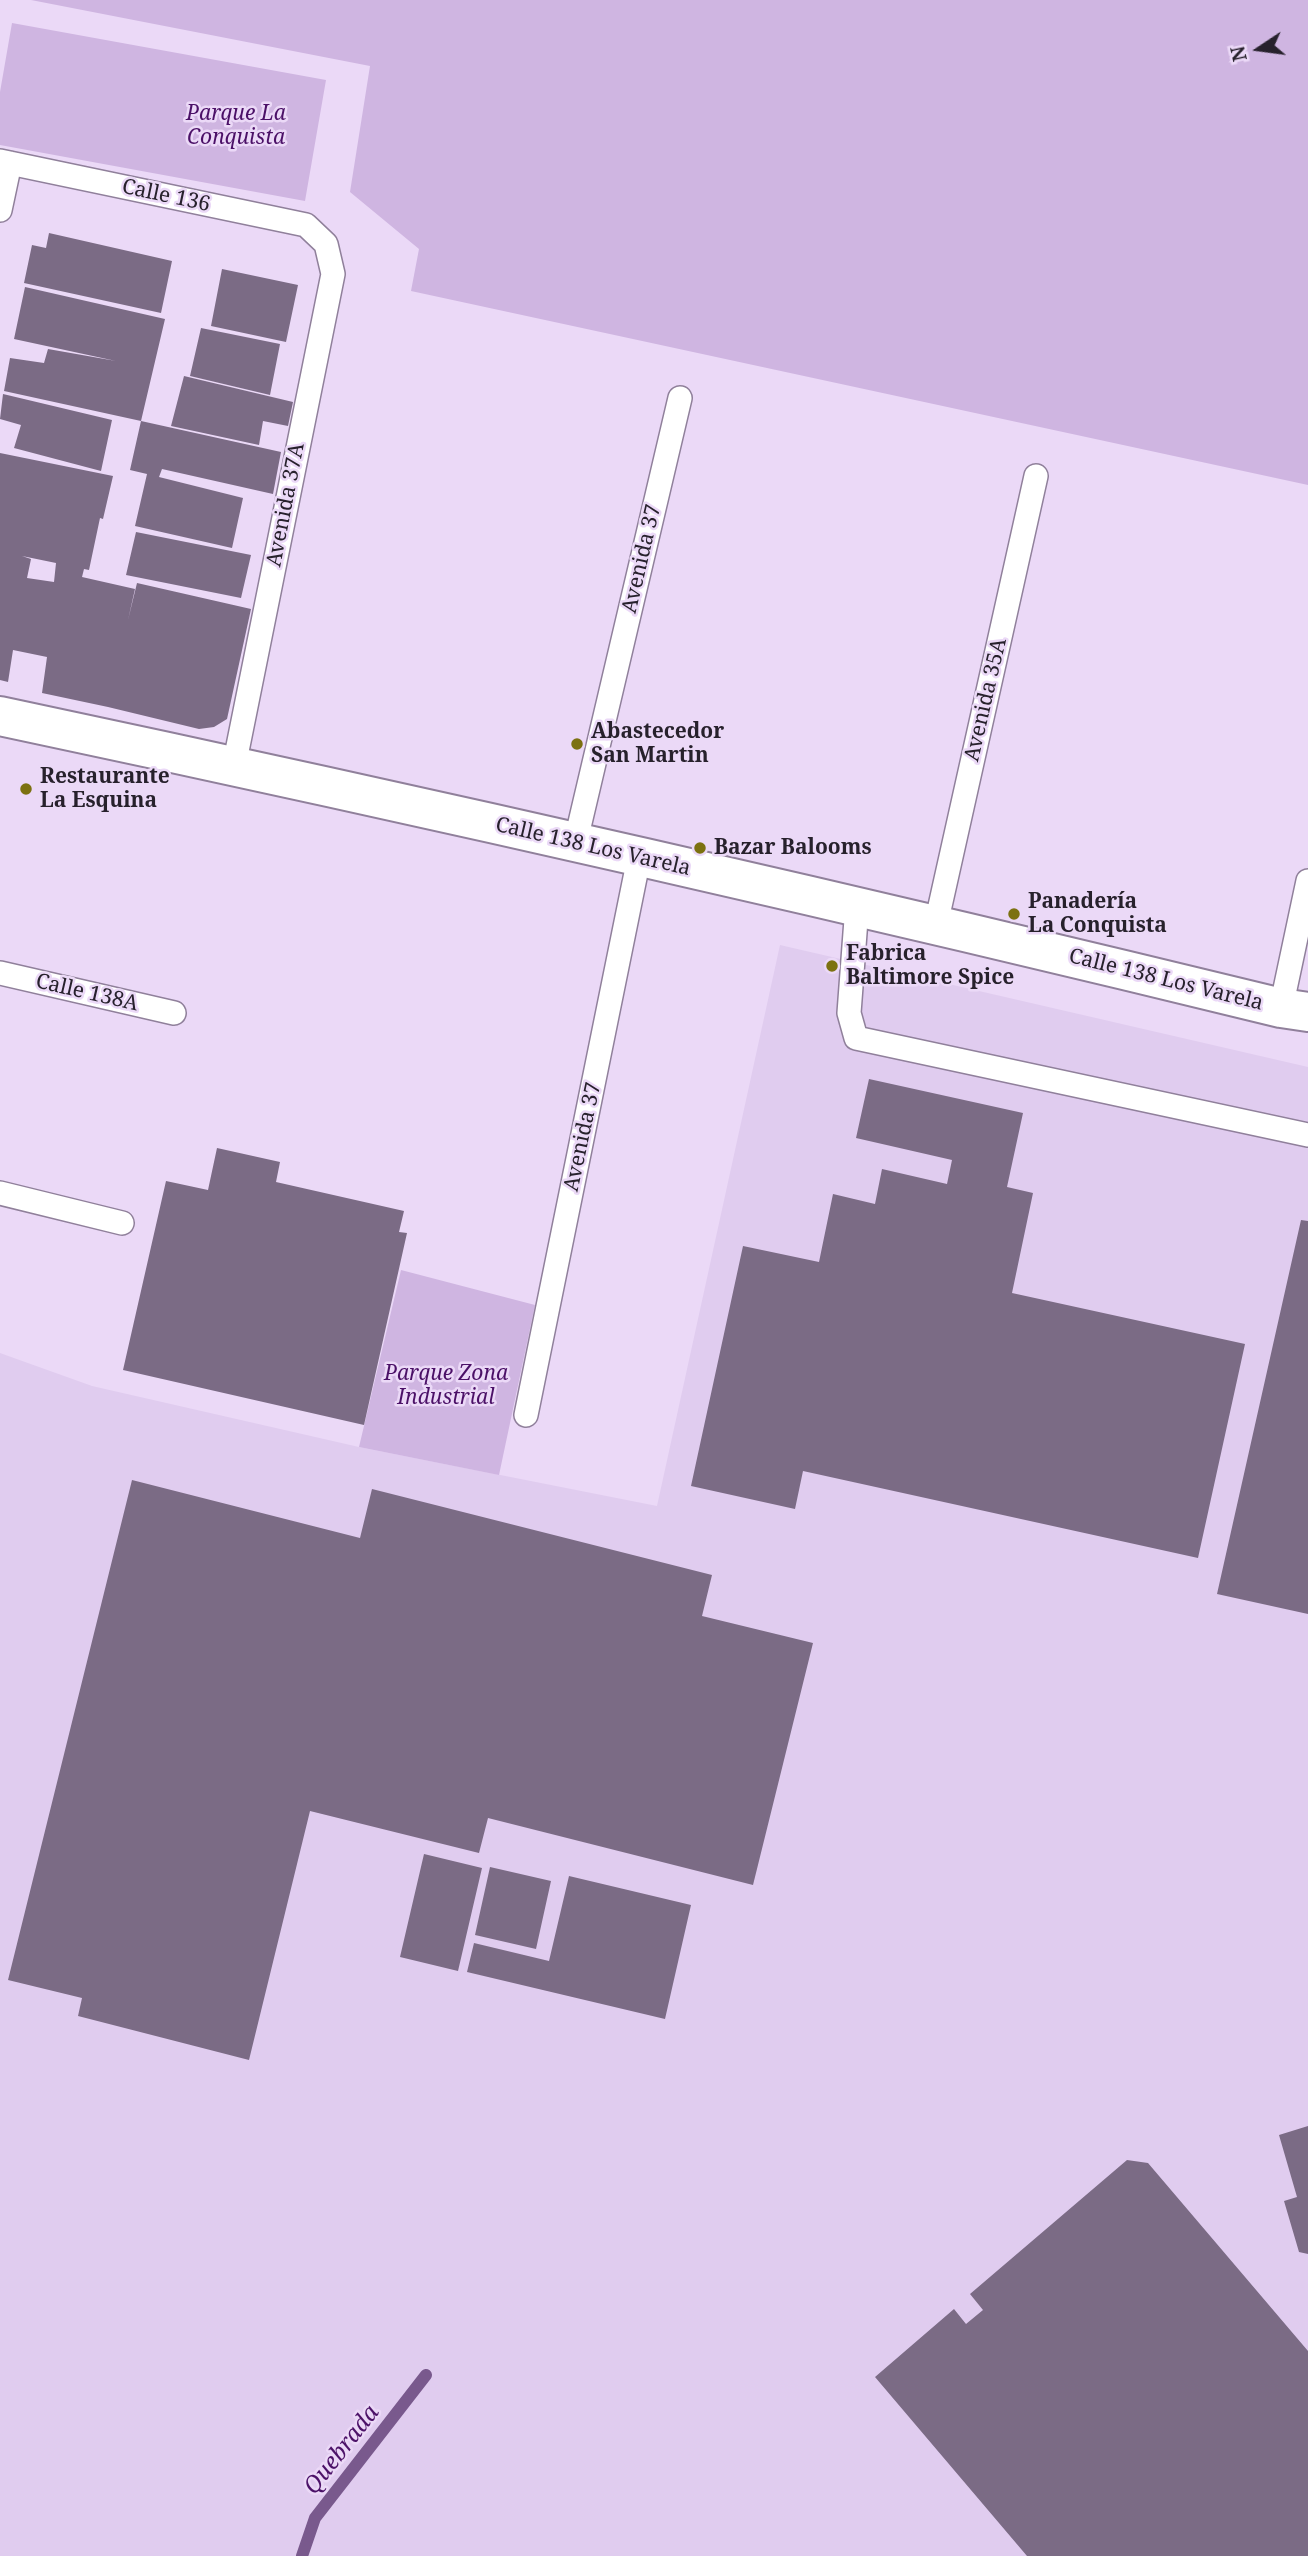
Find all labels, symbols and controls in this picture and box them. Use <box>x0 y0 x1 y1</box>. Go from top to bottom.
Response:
north arrow <box>1224 14 1294 84</box>
text: N <box>1224 44 1253 64</box>
park label: Parque La Conquista <box>186 101 286 151</box>
street label: Calle 136 <box>120 174 212 218</box>
street label: Avenida 37A <box>262 441 310 569</box>
street label: Avenida 37 <box>617 502 667 616</box>
street label: Avenida 35A <box>960 636 1012 764</box>
place label: Abastecedor San Martin <box>591 719 724 769</box>
marker: Abastecedor San Martin <box>569 736 585 752</box>
place label: Restaurante La Esquina <box>40 764 170 814</box>
marker: Restaurante La Esquina <box>18 781 34 797</box>
street label: Calle 138 Los Varela <box>493 812 693 882</box>
place label: Bazar Balooms <box>714 835 872 861</box>
marker: Bazar Balooms <box>692 840 708 856</box>
place label: Panadería La Conquista <box>1028 889 1167 939</box>
marker: Panadería La Conquista <box>1006 906 1022 922</box>
place label: Fabrica Baltimore Spice <box>846 941 1014 991</box>
street label: Calle 138 Los Varela <box>1066 944 1266 1016</box>
marker: Fabrica Baltimore Spice <box>824 958 840 974</box>
street label: Calle 138A <box>33 969 141 1017</box>
street label: Avenida 37 <box>559 1080 607 1194</box>
park label: Parque Zona Industrial <box>384 1361 508 1411</box>
water label: Quebrada <box>299 2400 385 2500</box>

